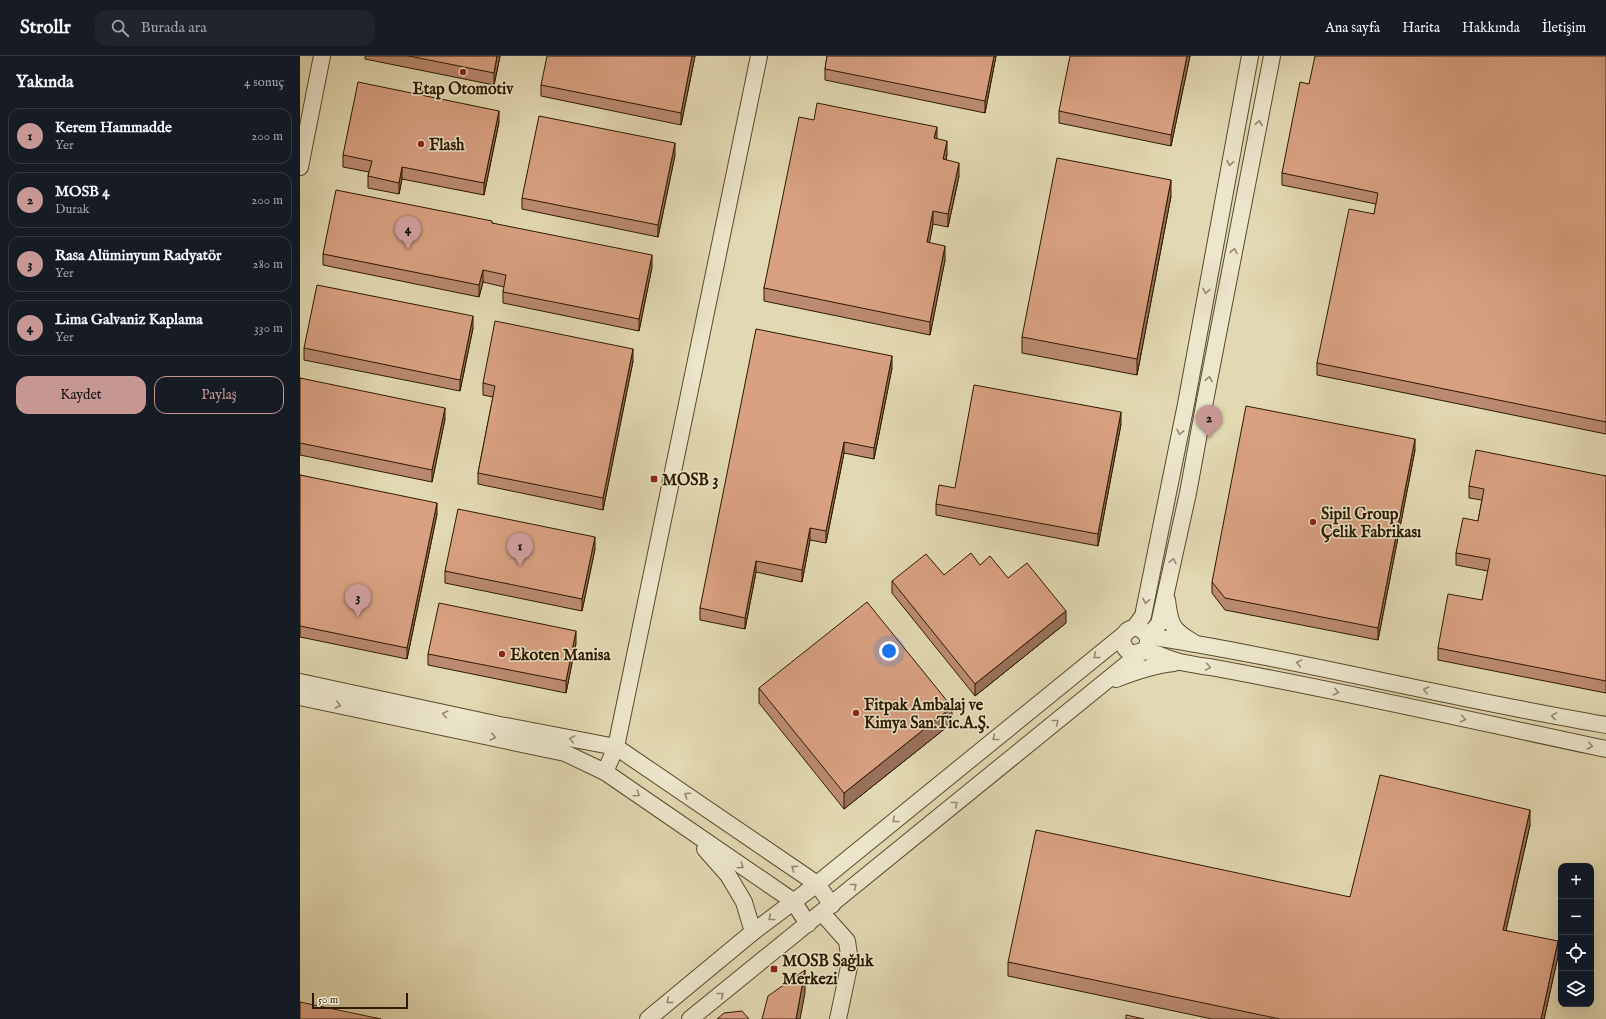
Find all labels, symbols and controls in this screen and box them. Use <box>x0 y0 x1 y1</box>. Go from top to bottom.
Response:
search box <box>95 10 375 46</box>
text: Strollr <box>20 16 71 40</box>
icon: search <box>109 17 131 39</box>
text: Burada ara <box>141 18 207 37</box>
text: Ana sayfa <box>1325 19 1380 37</box>
text: Harita <box>1402 19 1440 37</box>
text: Hakkında <box>1462 19 1520 37</box>
text: İletişim <box>1542 19 1586 37</box>
marker: Etap Otomotiv <box>458 67 468 77</box>
text: Yakında <box>16 72 74 93</box>
text: 4 sonuç <box>244 74 284 91</box>
place label: Etap Otomotiv <box>413 80 514 100</box>
text: Kerem Hammadde <box>55 118 172 137</box>
one-way arrow <box>1254 120 1262 127</box>
text: 1 <box>28 128 32 145</box>
text: 200 m <box>251 128 283 145</box>
place label: Flash <box>429 136 465 156</box>
text: Yer <box>55 137 74 154</box>
marker: Flash <box>416 139 426 149</box>
one-way arrow <box>1226 160 1235 166</box>
text: MOSB 4 <box>55 182 110 201</box>
text: 2 <box>27 192 33 209</box>
text: 200 m <box>251 192 283 209</box>
text: Durak <box>55 201 90 218</box>
pin: 4 <box>395 216 421 249</box>
text: Rasa Alüminyum Radyatör <box>55 246 221 265</box>
one-way arrow <box>1229 248 1237 254</box>
text: 3 <box>28 256 32 273</box>
text: 280 m <box>253 256 283 273</box>
text: Yer <box>55 265 74 282</box>
one-way arrow <box>1203 288 1211 294</box>
text: Lima Galvaniz Kaplama <box>55 310 203 329</box>
text: 4 <box>27 320 33 337</box>
text: 330 m <box>254 320 283 337</box>
text: Yer <box>55 329 74 346</box>
button: Kaydet <box>16 376 146 414</box>
button: Paylaş <box>154 376 284 414</box>
one-way arrow <box>1204 376 1213 382</box>
pin: 2 <box>1196 405 1222 438</box>
one-way arrow <box>1176 429 1184 436</box>
place label: MOSB 3 <box>662 471 718 491</box>
marker: MOSB 3 <box>649 474 659 484</box>
place label: Sipil Group Çelik Fabrikası <box>1321 505 1422 543</box>
marker: Sipil Group Çelik Fabrikası <box>1308 517 1318 527</box>
pin: 1 <box>507 533 533 566</box>
one-way arrow <box>1168 558 1177 565</box>
pin: 3 <box>345 584 371 617</box>
one-way arrow <box>1142 598 1150 604</box>
your location <box>879 641 899 661</box>
place label: Ekoten Manisa <box>510 646 611 666</box>
marker: Ekoten Manisa <box>497 649 507 659</box>
one-way arrow <box>1094 651 1101 658</box>
one-way arrow <box>1296 660 1302 668</box>
one-way arrow <box>1205 662 1211 671</box>
one-way arrow <box>1423 686 1430 694</box>
one-way arrow <box>1333 687 1339 695</box>
place label: Fitpak Ambalaj ve Kimya San.Tic.A.Ş. <box>864 696 989 734</box>
one-way arrow <box>335 701 341 709</box>
marker: Fitpak Ambalaj ve Kimya San.Tic.A.Ş. <box>851 708 861 718</box>
one-way arrow <box>442 710 448 718</box>
one-way arrow <box>1551 712 1557 721</box>
one-way arrow <box>1460 714 1466 722</box>
one-way arrow <box>1051 719 1058 726</box>
one-way arrow <box>490 732 496 740</box>
one-way arrow <box>993 733 1000 740</box>
one-way arrow <box>569 735 576 744</box>
one-way arrow <box>1587 741 1593 749</box>
one-way arrow <box>633 789 640 796</box>
one-way arrow <box>684 792 691 800</box>
one-way arrow <box>950 802 958 809</box>
one-way arrow <box>892 816 899 823</box>
one-way arrow <box>737 861 744 869</box>
map controls <box>1558 863 1594 1007</box>
button: + <box>1558 863 1594 899</box>
one-way arrow <box>792 866 799 873</box>
one-way arrow <box>850 884 857 891</box>
button: − <box>1558 899 1594 935</box>
one-way arrow <box>769 914 776 921</box>
button: locate <box>1558 935 1594 971</box>
place label: MOSB Sağlık Merkezi <box>782 952 874 990</box>
marker: MOSB Sağlık Merkezi <box>769 964 779 974</box>
button: layers <box>1558 971 1594 1007</box>
scale bar <box>312 991 408 1010</box>
one-way arrow <box>716 992 723 999</box>
text: 50 m <box>318 993 338 1007</box>
one-way arrow <box>667 997 674 1004</box>

